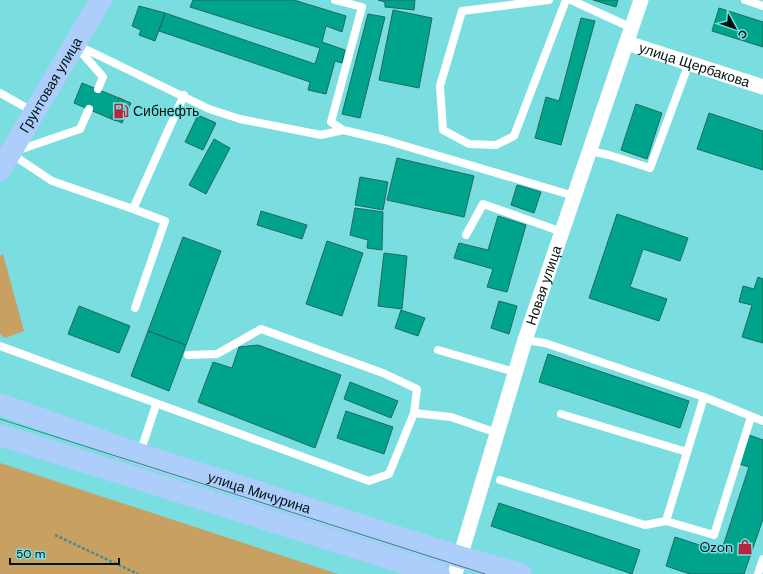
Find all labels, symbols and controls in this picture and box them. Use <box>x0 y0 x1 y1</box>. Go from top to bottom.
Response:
north arrow <box>715 8 755 48</box>
text: С <box>735 27 751 42</box>
street label: Грунтовая улица <box>15 34 86 136</box>
street label: улица Щербакова <box>637 38 753 91</box>
fuel station icon: Сибнефть <box>112 102 130 120</box>
place label: Сибнефть <box>133 102 199 120</box>
street label: Новая улица <box>522 243 566 327</box>
street label: улица Мичурина <box>206 468 313 518</box>
place label: Ozon <box>699 538 733 556</box>
shop icon: Ozon <box>736 538 754 556</box>
scale bar <box>10 540 119 566</box>
text: 50 m <box>16 546 45 562</box>

